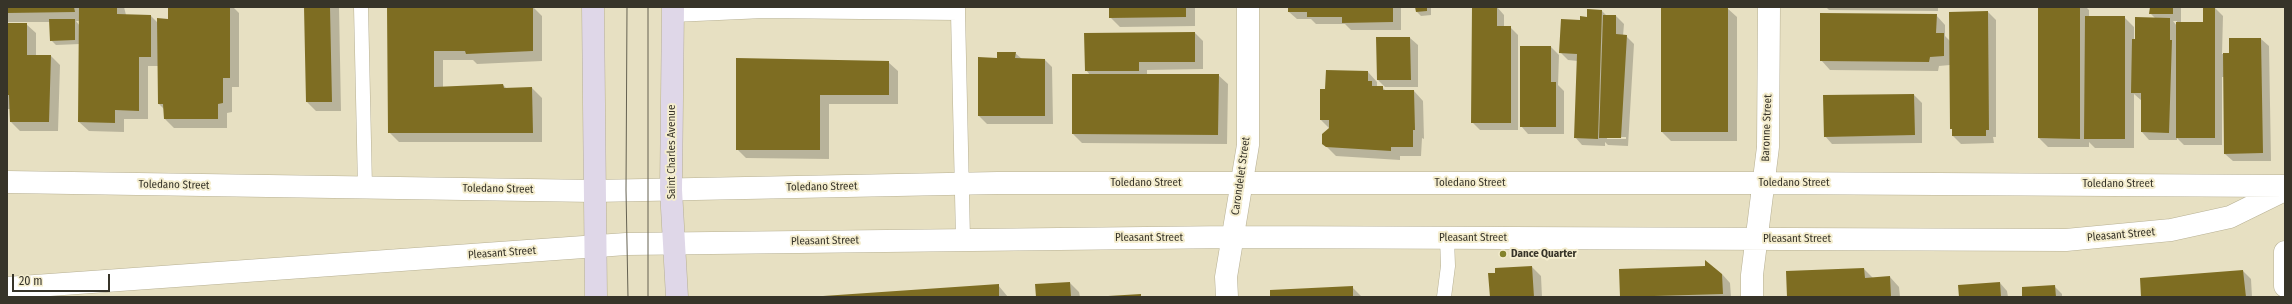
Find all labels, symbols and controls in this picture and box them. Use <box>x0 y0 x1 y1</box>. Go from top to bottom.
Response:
street label: Baronne Street <box>1759 94 1775 162</box>
street label: Saint Charles Avenue <box>665 105 679 199</box>
street label: Carondelet Street <box>1229 136 1253 216</box>
street label: Toledano Street <box>1110 176 1182 190</box>
street label: Toledano Street <box>1434 176 1506 190</box>
street label: Toledano Street <box>1758 176 1830 190</box>
street label: Toledano Street <box>2082 177 2154 191</box>
street label: Toledano Street <box>138 178 210 192</box>
street label: Toledano Street <box>786 180 858 194</box>
street label: Toledano Street <box>462 182 534 196</box>
street label: Pleasant Street <box>2086 225 2156 245</box>
street label: Pleasant Street <box>1115 231 1183 245</box>
street label: Pleasant Street <box>1439 231 1507 245</box>
street label: Pleasant Street <box>1763 232 1831 246</box>
street label: Pleasant Street <box>791 234 859 248</box>
street label: Pleasant Street <box>468 244 536 262</box>
place label: Dance Quarter <box>1511 247 1577 261</box>
marker: Dance Quarter <box>1498 249 1508 259</box>
scale bar <box>14 266 112 292</box>
text: 20 m <box>19 274 43 288</box>

